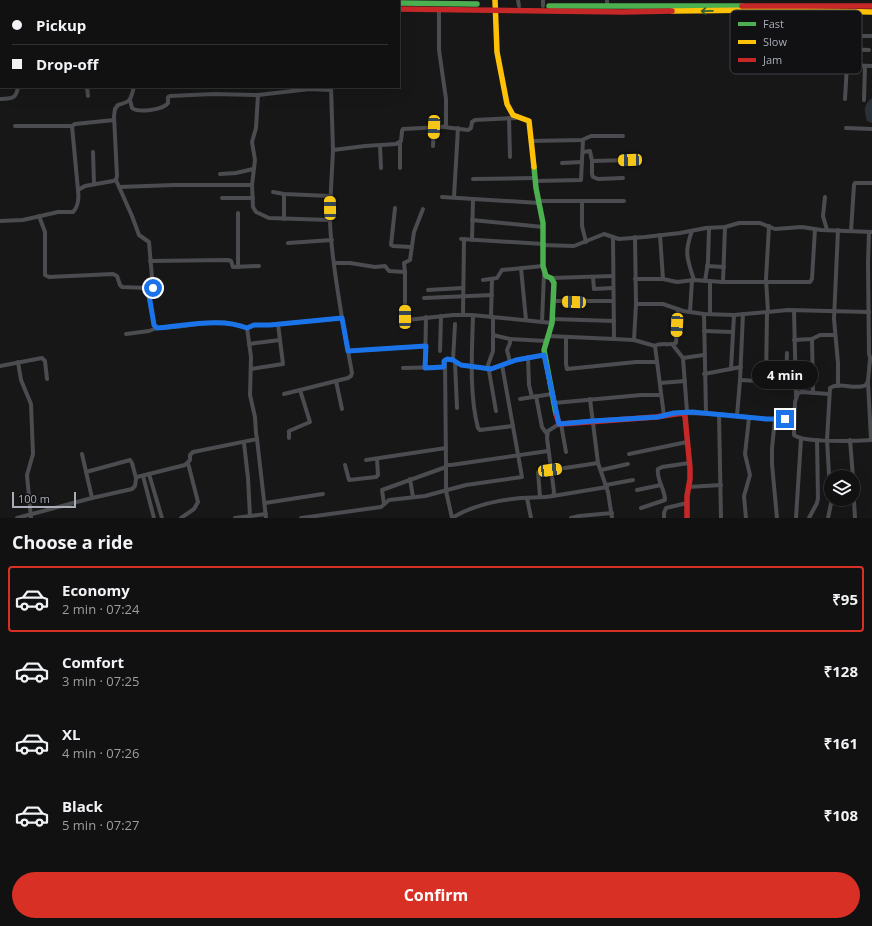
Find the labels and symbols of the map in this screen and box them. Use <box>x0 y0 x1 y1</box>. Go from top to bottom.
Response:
one-way arrow <box>701 7 714 15</box>
legend <box>730 10 862 74</box>
text: Fast <box>763 16 784 31</box>
text: Slow <box>763 34 787 49</box>
text: Jam <box>762 52 782 67</box>
car <box>428 115 440 139</box>
car <box>618 154 642 166</box>
car <box>324 196 336 220</box>
route start <box>144 279 162 297</box>
car <box>562 296 586 308</box>
car <box>399 305 411 329</box>
car <box>670 313 684 337</box>
callout: 4 min <box>752 361 818 389</box>
route end <box>776 410 794 428</box>
car <box>537 462 563 478</box>
scale bar <box>12 490 76 509</box>

